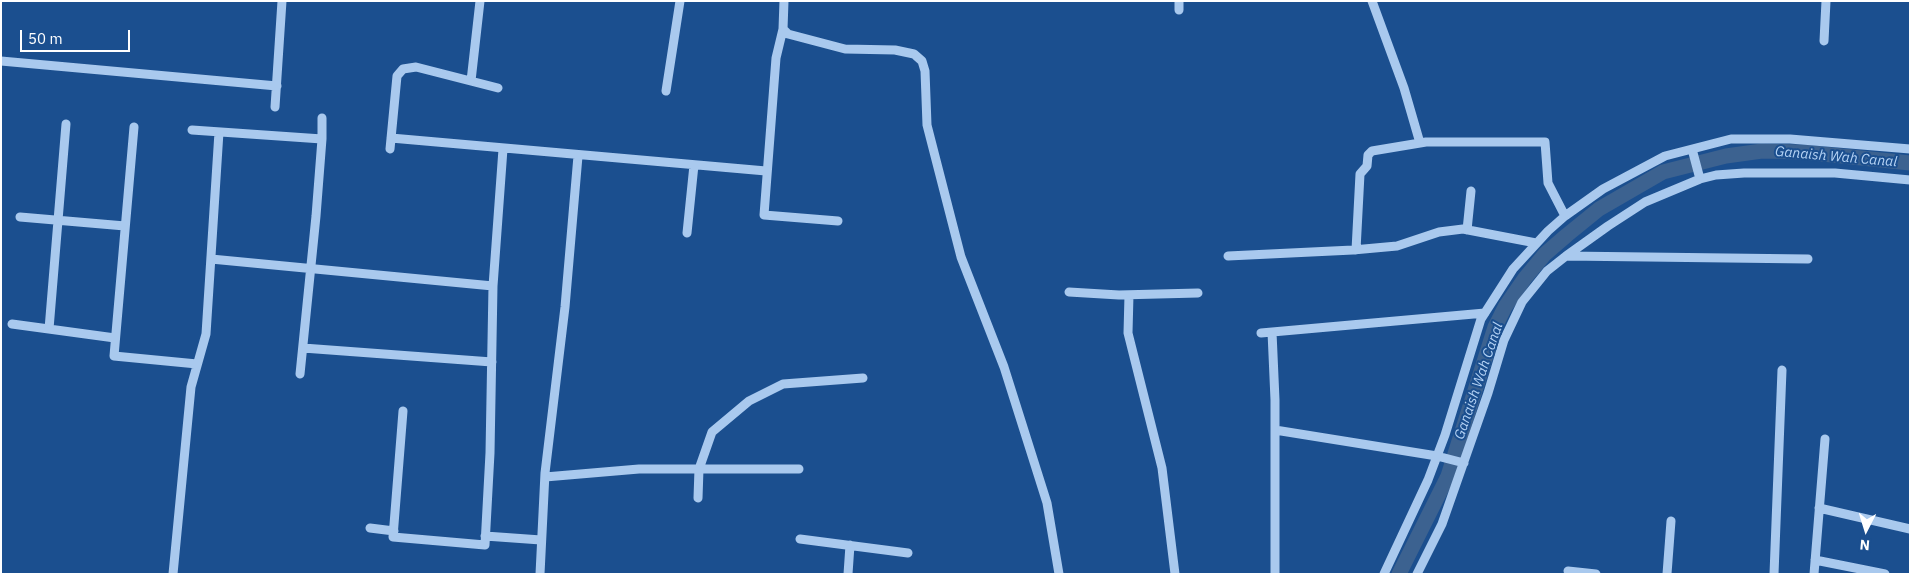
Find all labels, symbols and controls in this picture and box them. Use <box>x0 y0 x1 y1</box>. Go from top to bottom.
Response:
scale bar <box>22 20 132 52</box>
text: 50 m <box>28 29 63 48</box>
water label: Ganaish Wah Canal <box>1774 143 1898 171</box>
water label: Ganaish Wah Canal <box>1451 320 1507 442</box>
north arrow <box>1841 505 1891 555</box>
text: N <box>1859 536 1871 554</box>

